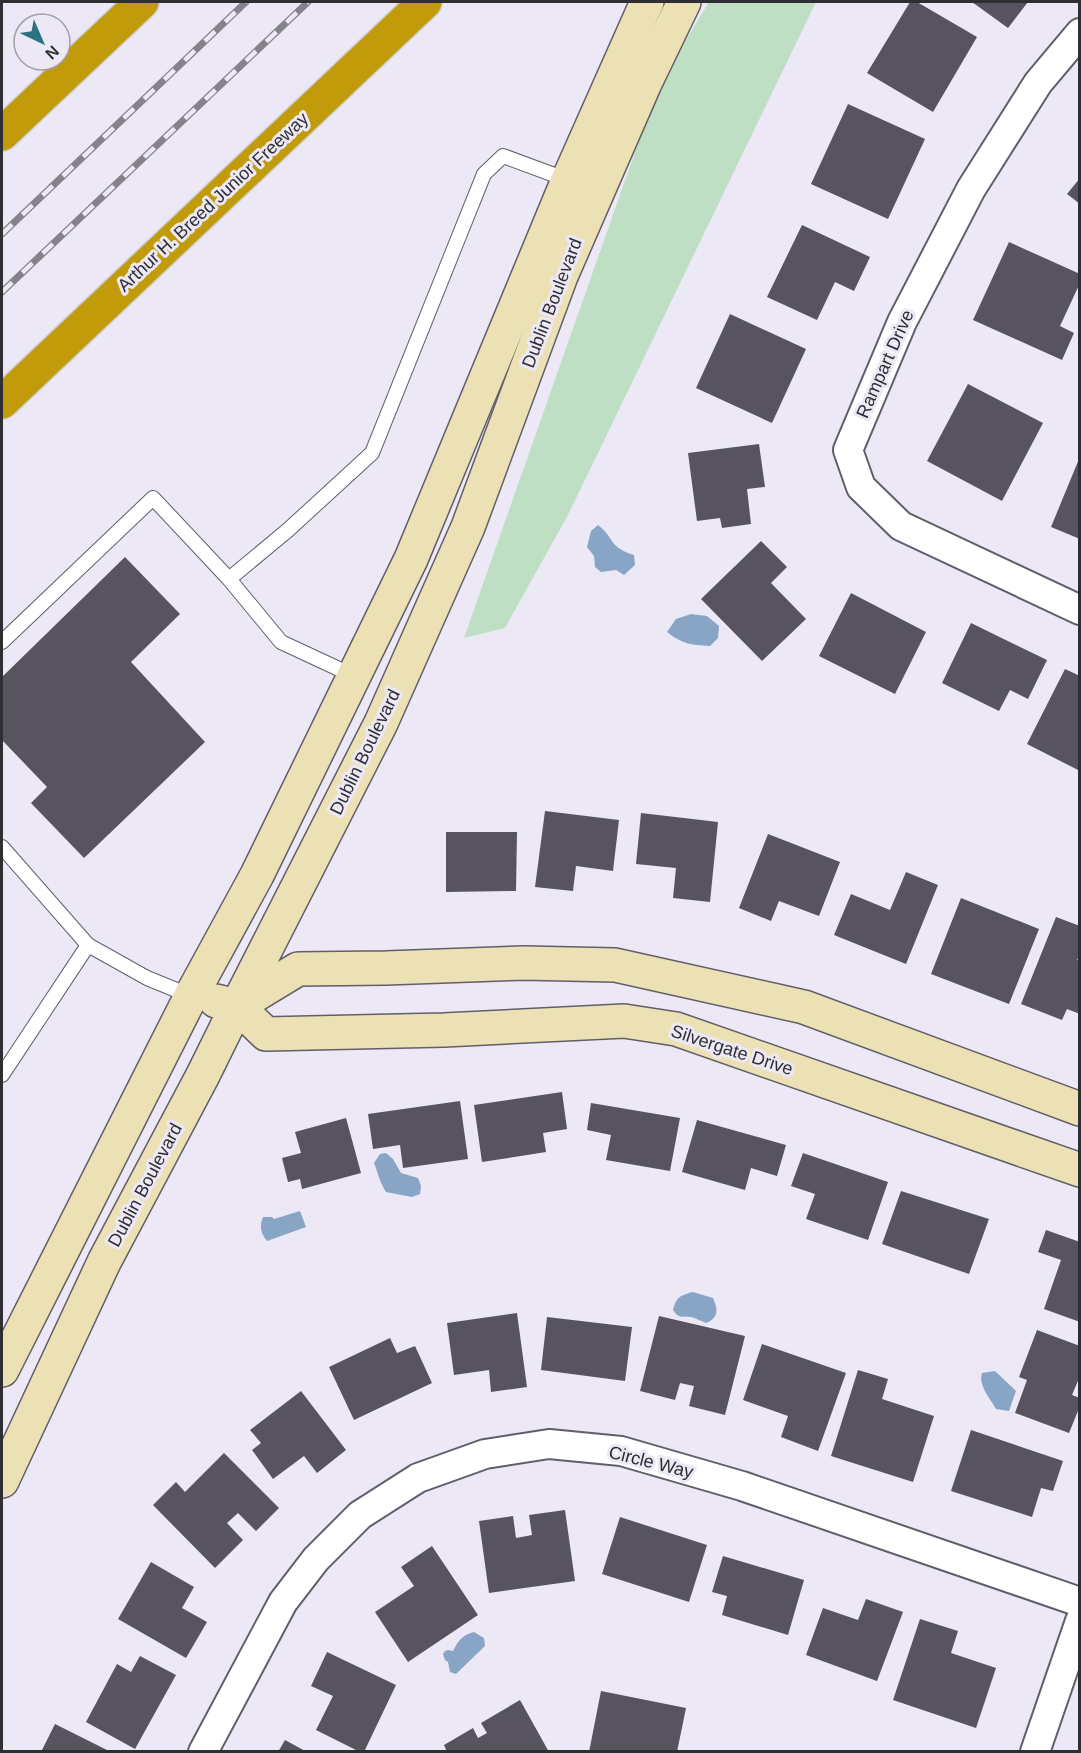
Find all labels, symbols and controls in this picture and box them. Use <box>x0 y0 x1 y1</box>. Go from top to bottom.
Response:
north arrow <box>12 12 72 72</box>
text: N <box>42 42 62 63</box>
street label: Arthur H. Breed Junior Freeway <box>114 108 312 296</box>
street label: Dublin Boulevard <box>518 235 586 371</box>
street label: Rampart Drive <box>852 307 918 421</box>
street label: Dublin Boulevard <box>326 686 404 818</box>
street label: Silvergate Drive <box>668 1021 796 1079</box>
street label: Dublin Boulevard <box>104 1120 186 1250</box>
street label: Circle Way <box>607 1442 695 1482</box>

